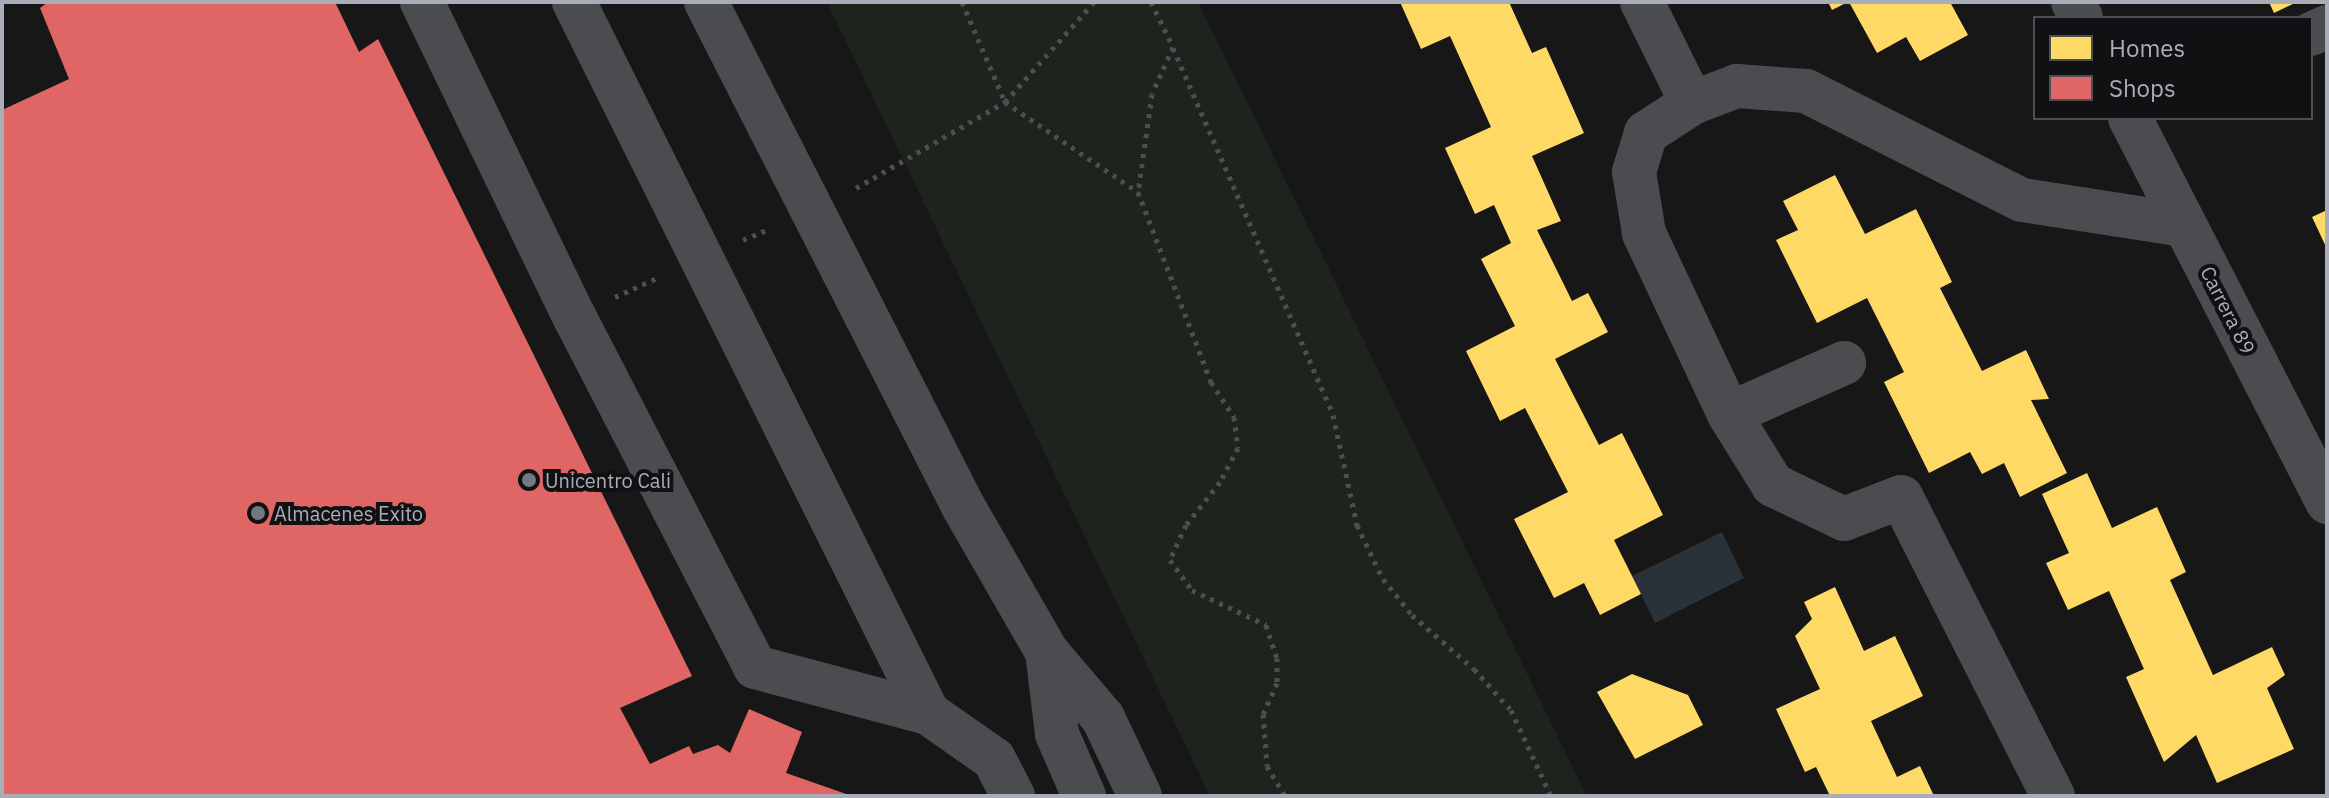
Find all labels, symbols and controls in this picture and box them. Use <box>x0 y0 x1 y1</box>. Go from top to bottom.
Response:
legend <box>2033 16 2313 120</box>
text: Homes <box>2109 32 2185 64</box>
text: Shops <box>2109 72 2176 104</box>
street label: Carrera 89 <box>2196 262 2260 358</box>
place label: Unicentro Cali <box>545 468 671 492</box>
marker: Unicentro Cali <box>520 471 538 489</box>
place label: Almacenes Exito <box>274 501 423 525</box>
marker: Almacenes Exito <box>249 504 267 522</box>

